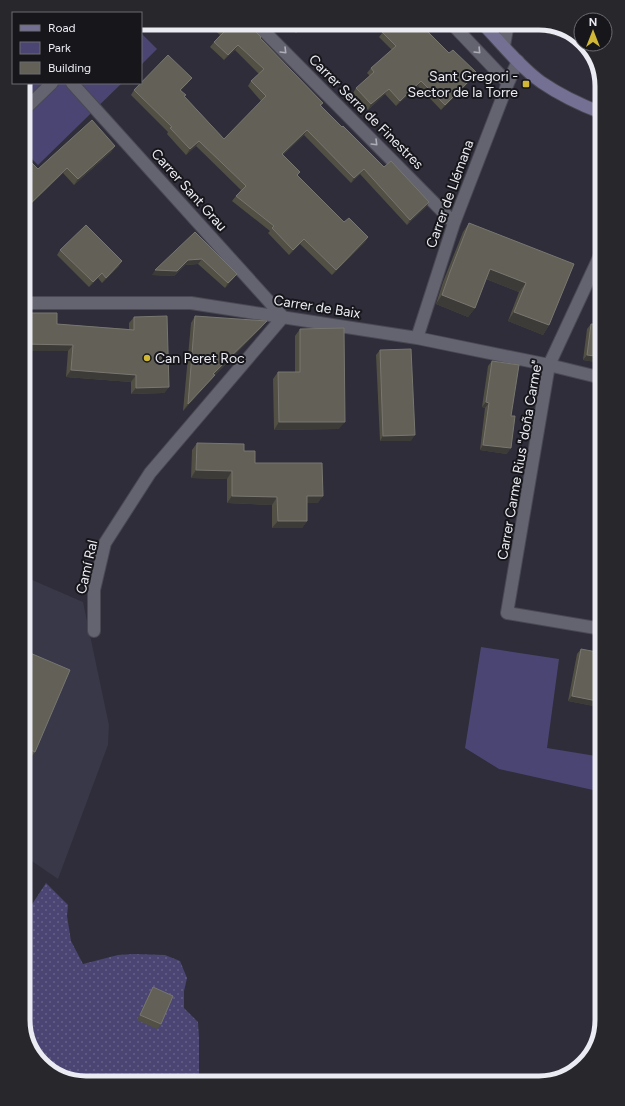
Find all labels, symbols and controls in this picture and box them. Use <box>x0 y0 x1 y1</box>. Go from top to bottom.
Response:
legend <box>12 12 142 84</box>
north arrow <box>573 12 613 52</box>
text: N <box>589 16 597 29</box>
text: Road <box>48 21 76 35</box>
text: Park <box>48 41 71 55</box>
one-way arrow <box>279 46 287 54</box>
one-way arrow <box>473 46 481 54</box>
street label: Carrer Serra de Finestres <box>305 51 427 173</box>
text: Building <box>48 61 91 75</box>
place label: Sant Gregori - Sector de la Torre <box>408 68 518 101</box>
marker: Sant Gregori - Sector de la Torre <box>521 79 531 89</box>
one-way arrow <box>370 138 378 146</box>
street label: Carrer de Llémana <box>423 138 477 250</box>
street label: Carrer Sant Grau <box>148 145 230 235</box>
street label: Carrer de Baix <box>272 292 362 322</box>
place label: Can Peret Roc <box>155 350 245 367</box>
marker: Can Peret Roc <box>142 353 152 363</box>
street label: Carrer Carme Rius "doña Carme" <box>494 359 546 561</box>
street label: Camí Ral <box>73 538 101 596</box>

